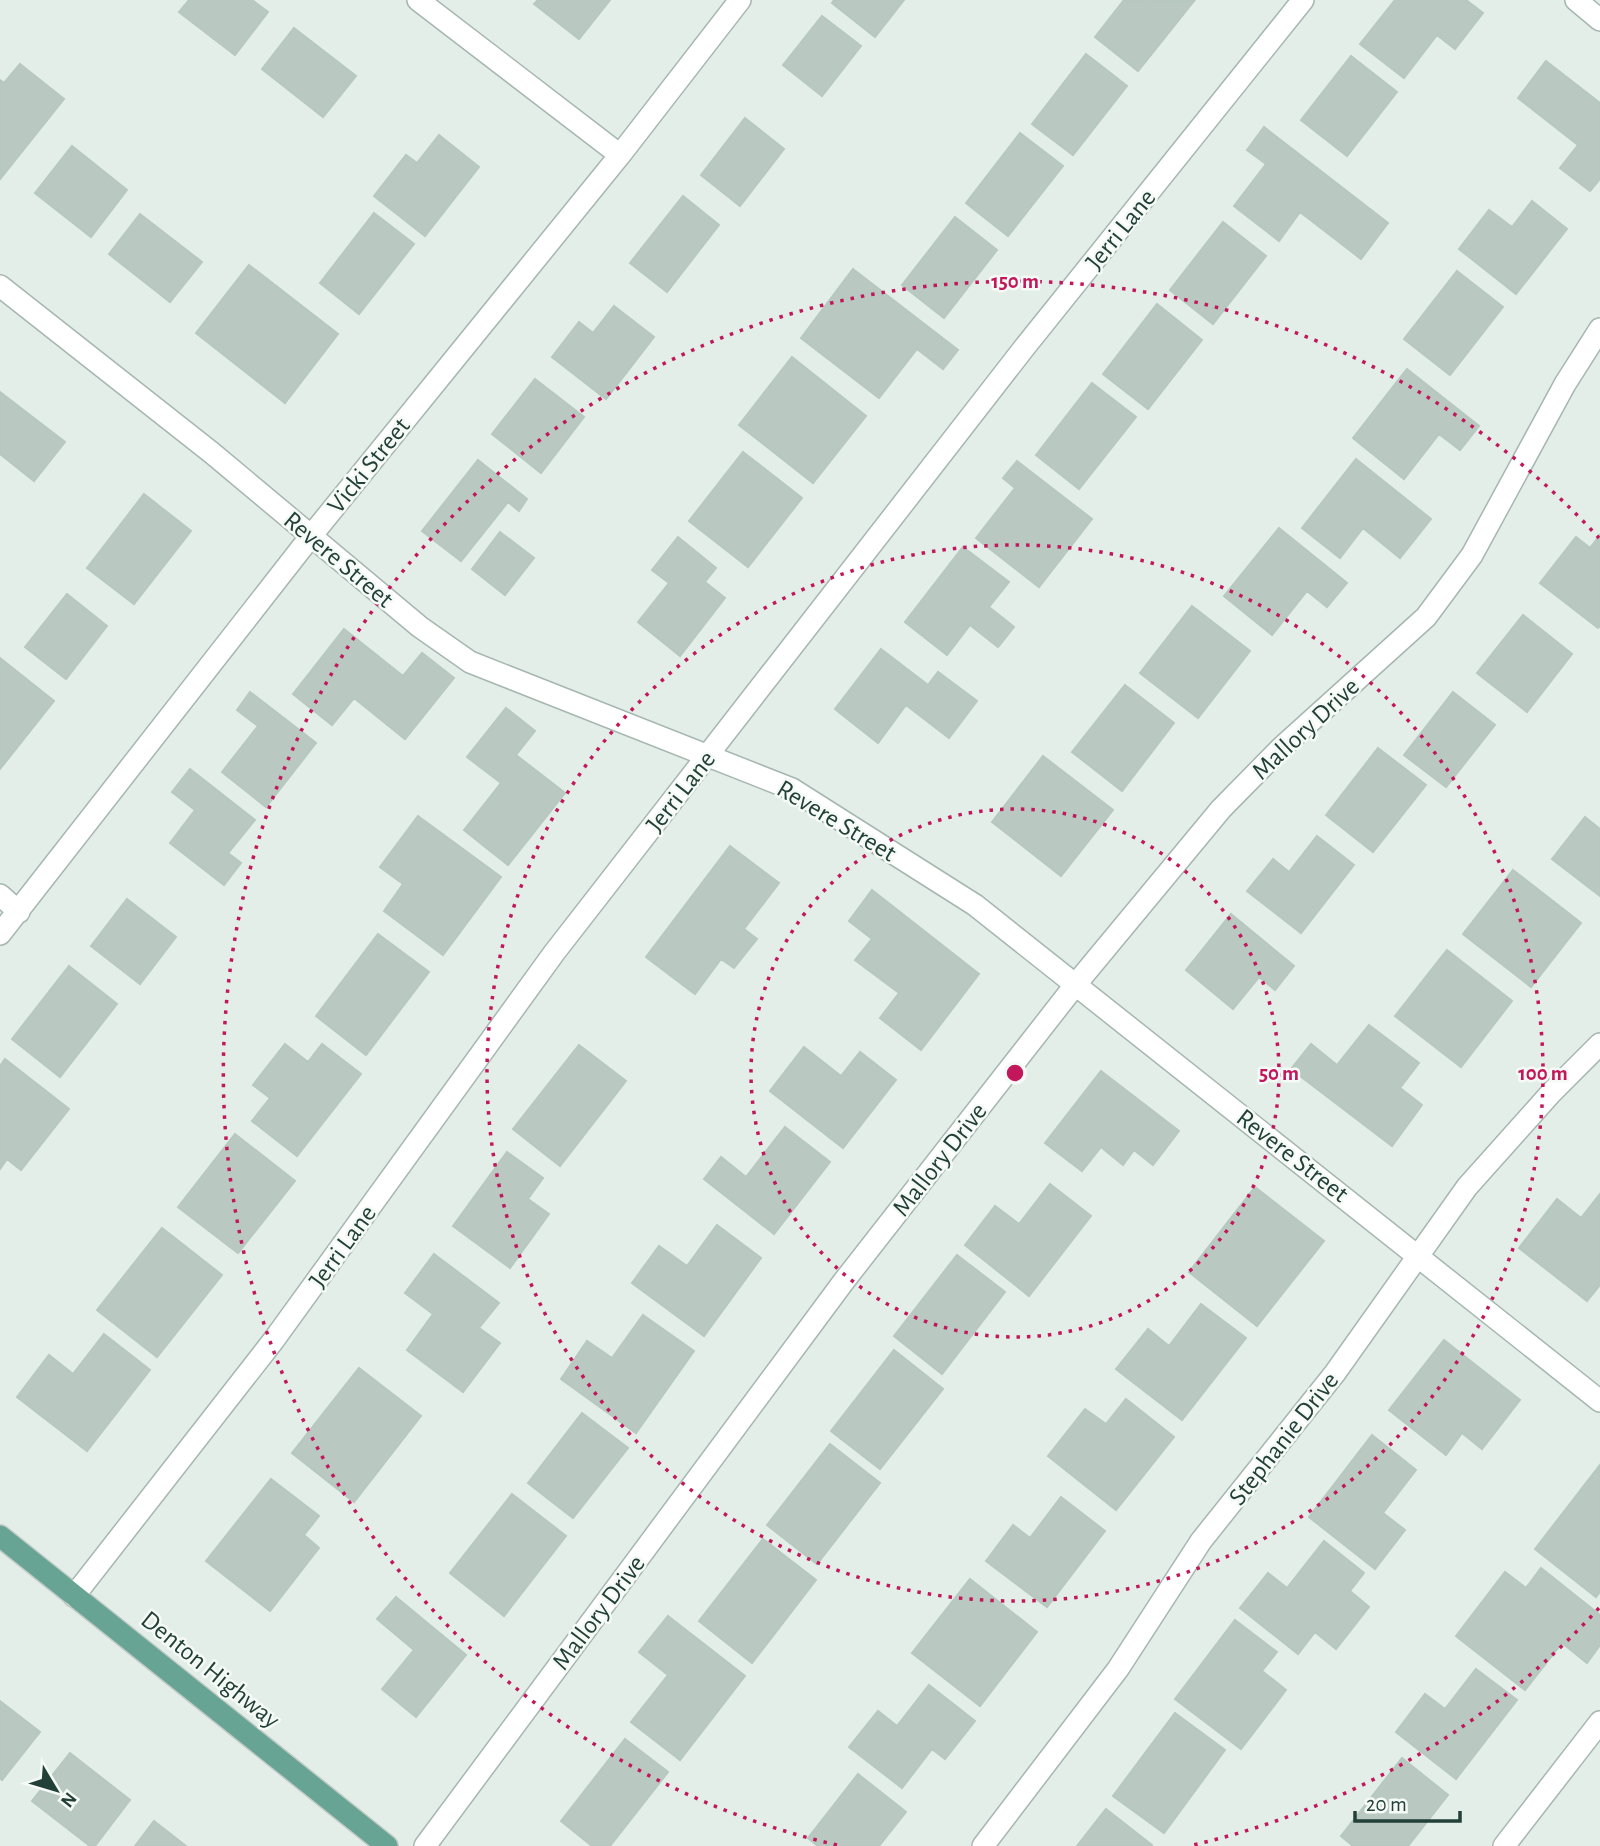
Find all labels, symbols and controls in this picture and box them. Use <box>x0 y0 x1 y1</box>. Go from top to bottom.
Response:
street label: Jerri Lane <box>1081 185 1161 275</box>
text: 150 m <box>991 271 1039 292</box>
street label: Vicki Street <box>323 413 415 518</box>
street label: Revere Street <box>279 507 398 613</box>
street label: Mallory Drive <box>1247 673 1364 785</box>
street label: Jerri Lane <box>641 746 720 837</box>
street label: Revere Street <box>772 775 901 866</box>
centre of rings <box>1003 1061 1027 1085</box>
text: 50 m <box>1259 1063 1299 1084</box>
text: 100 m <box>1518 1063 1568 1084</box>
street label: Mallory Drive <box>888 1098 992 1221</box>
street label: Revere Street <box>1232 1104 1353 1207</box>
street label: Jerri Lane <box>304 1201 381 1293</box>
street label: Stephanie Drive <box>1224 1367 1344 1510</box>
street label: Mallory Drive <box>548 1551 650 1675</box>
street label: Denton Highway <box>136 1606 285 1733</box>
north arrow <box>21 1755 91 1825</box>
scale bar <box>1355 1780 1460 1824</box>
text: N <box>57 1788 80 1811</box>
text: 20 m <box>1366 1794 1407 1815</box>

